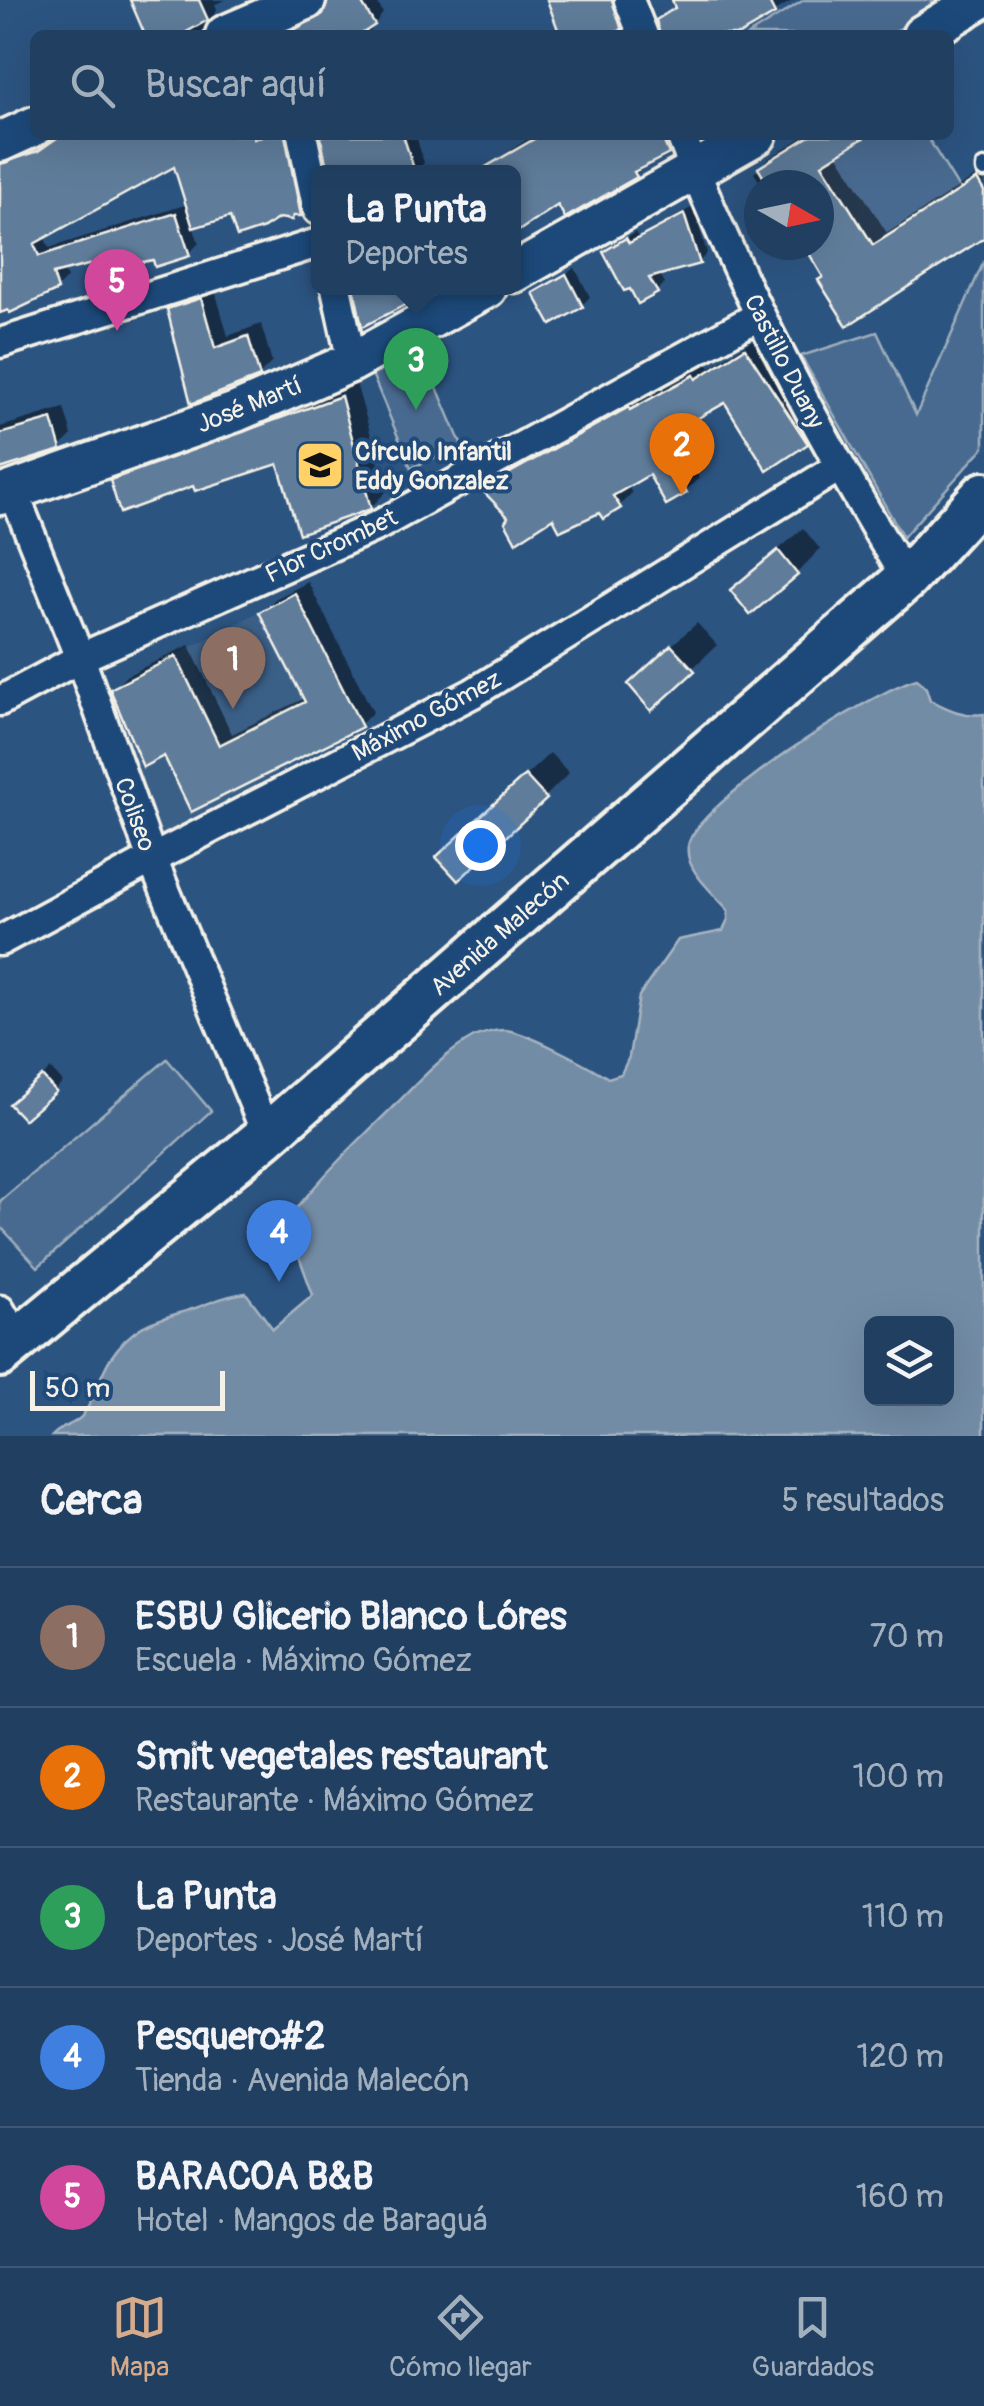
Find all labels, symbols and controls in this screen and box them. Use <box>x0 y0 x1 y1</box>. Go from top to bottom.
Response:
search box <box>30 30 954 140</box>
icon: search <box>65 58 120 113</box>
text: Buscar aquí <box>145 61 327 109</box>
popup <box>311 165 521 295</box>
north arrow <box>744 170 834 260</box>
text: La Punta <box>345 186 487 234</box>
text: Deportes <box>345 234 468 274</box>
pin: 5 <box>84 248 150 331</box>
street label: Castillo Duany <box>737 289 831 434</box>
pin: 3 <box>384 328 448 410</box>
street label: José Martí <box>192 370 307 441</box>
pin: 2 <box>650 412 714 495</box>
place label: Círculo Infantil Eddy Gonzalez <box>355 437 512 497</box>
school or university icon: Círculo Infantil Eddy Gonzalez <box>294 439 346 491</box>
street label: Flor Crombet <box>261 502 403 590</box>
pin: 1 <box>200 626 266 709</box>
street label: Máximo Gómez <box>347 664 507 769</box>
street label: Coliseo <box>107 773 162 856</box>
your location <box>455 820 506 871</box>
street label: Avenida Malecón <box>424 865 576 1003</box>
pin: 4 <box>246 1200 312 1282</box>
map controls <box>864 1316 954 1406</box>
button: layers <box>864 1316 954 1406</box>
scale bar <box>30 1366 225 1410</box>
text: 50 m <box>45 1371 110 1406</box>
text: Cerca <box>40 1475 142 1527</box>
text: 5 resultados <box>781 1481 944 1521</box>
text: ESBU Glicerio Blanco Lóres <box>135 1593 567 1641</box>
text: 1 <box>66 1617 79 1657</box>
text: 70 m <box>870 1617 944 1657</box>
text: Escuela · Máximo Gómez <box>135 1641 472 1681</box>
text: Smit vegetales restaurant <box>135 1733 547 1781</box>
text: 2 <box>64 1757 81 1797</box>
text: 100 m <box>852 1757 944 1797</box>
text: Restaurante · Máximo Gómez <box>135 1781 534 1821</box>
text: La Punta <box>135 1873 277 1921</box>
text: 3 <box>64 1897 81 1937</box>
text: 110 m <box>862 1897 944 1937</box>
text: Deportes · José Martí <box>135 1921 424 1961</box>
text: Pesquero#2 <box>135 2013 326 2061</box>
text: 4 <box>63 2037 82 2077</box>
text: 120 m <box>856 2037 944 2077</box>
text: Tienda · Avenida Malecón <box>135 2061 469 2101</box>
text: BARACOA B&B <box>135 2153 374 2201</box>
text: 5 <box>64 2177 81 2217</box>
text: 160 m <box>856 2177 944 2217</box>
text: Hotel · Mangos de Baraguá <box>135 2201 488 2241</box>
tab: Mapa <box>110 2290 169 2385</box>
tab: Cómo llegar <box>389 2290 532 2385</box>
tab: Guardados <box>752 2290 874 2385</box>

